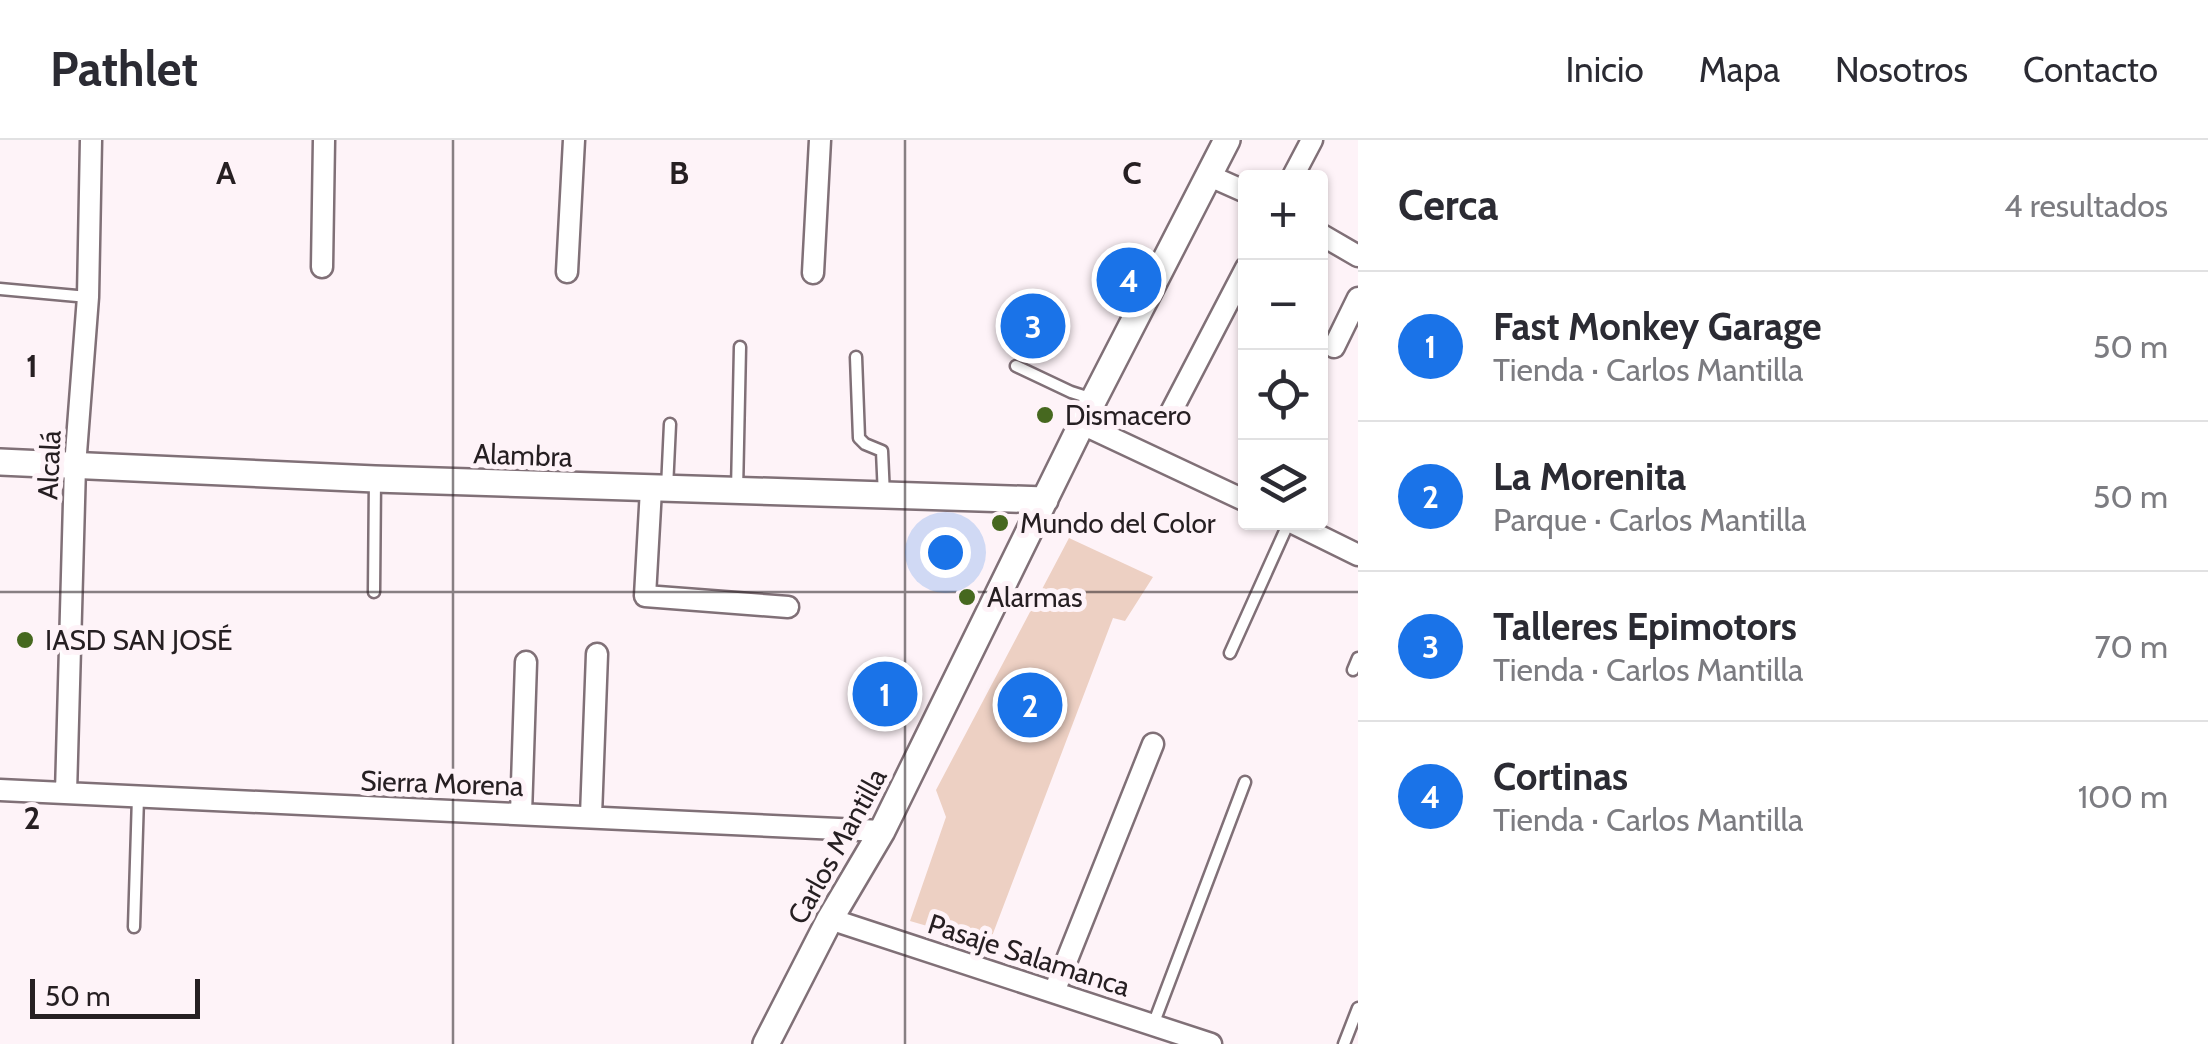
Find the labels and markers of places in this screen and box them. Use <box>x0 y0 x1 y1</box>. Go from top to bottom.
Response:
pin: 4 <box>1096 242 1162 318</box>
pin: 3 <box>1000 288 1066 364</box>
place label: Dismacero <box>1065 398 1191 432</box>
marker: Dismacero <box>1034 404 1056 426</box>
place label: Mundo del Color <box>1020 506 1216 540</box>
marker: Mundo del Color <box>989 512 1011 534</box>
place label: Alarmas <box>987 580 1083 614</box>
marker: Alarmas <box>956 586 978 608</box>
place label: IASD SAN JOSÉ <box>45 623 233 657</box>
marker: IASD SAN JOSÉ <box>14 629 36 651</box>
pin: 1 <box>852 656 918 732</box>
pin: 2 <box>998 668 1062 742</box>

